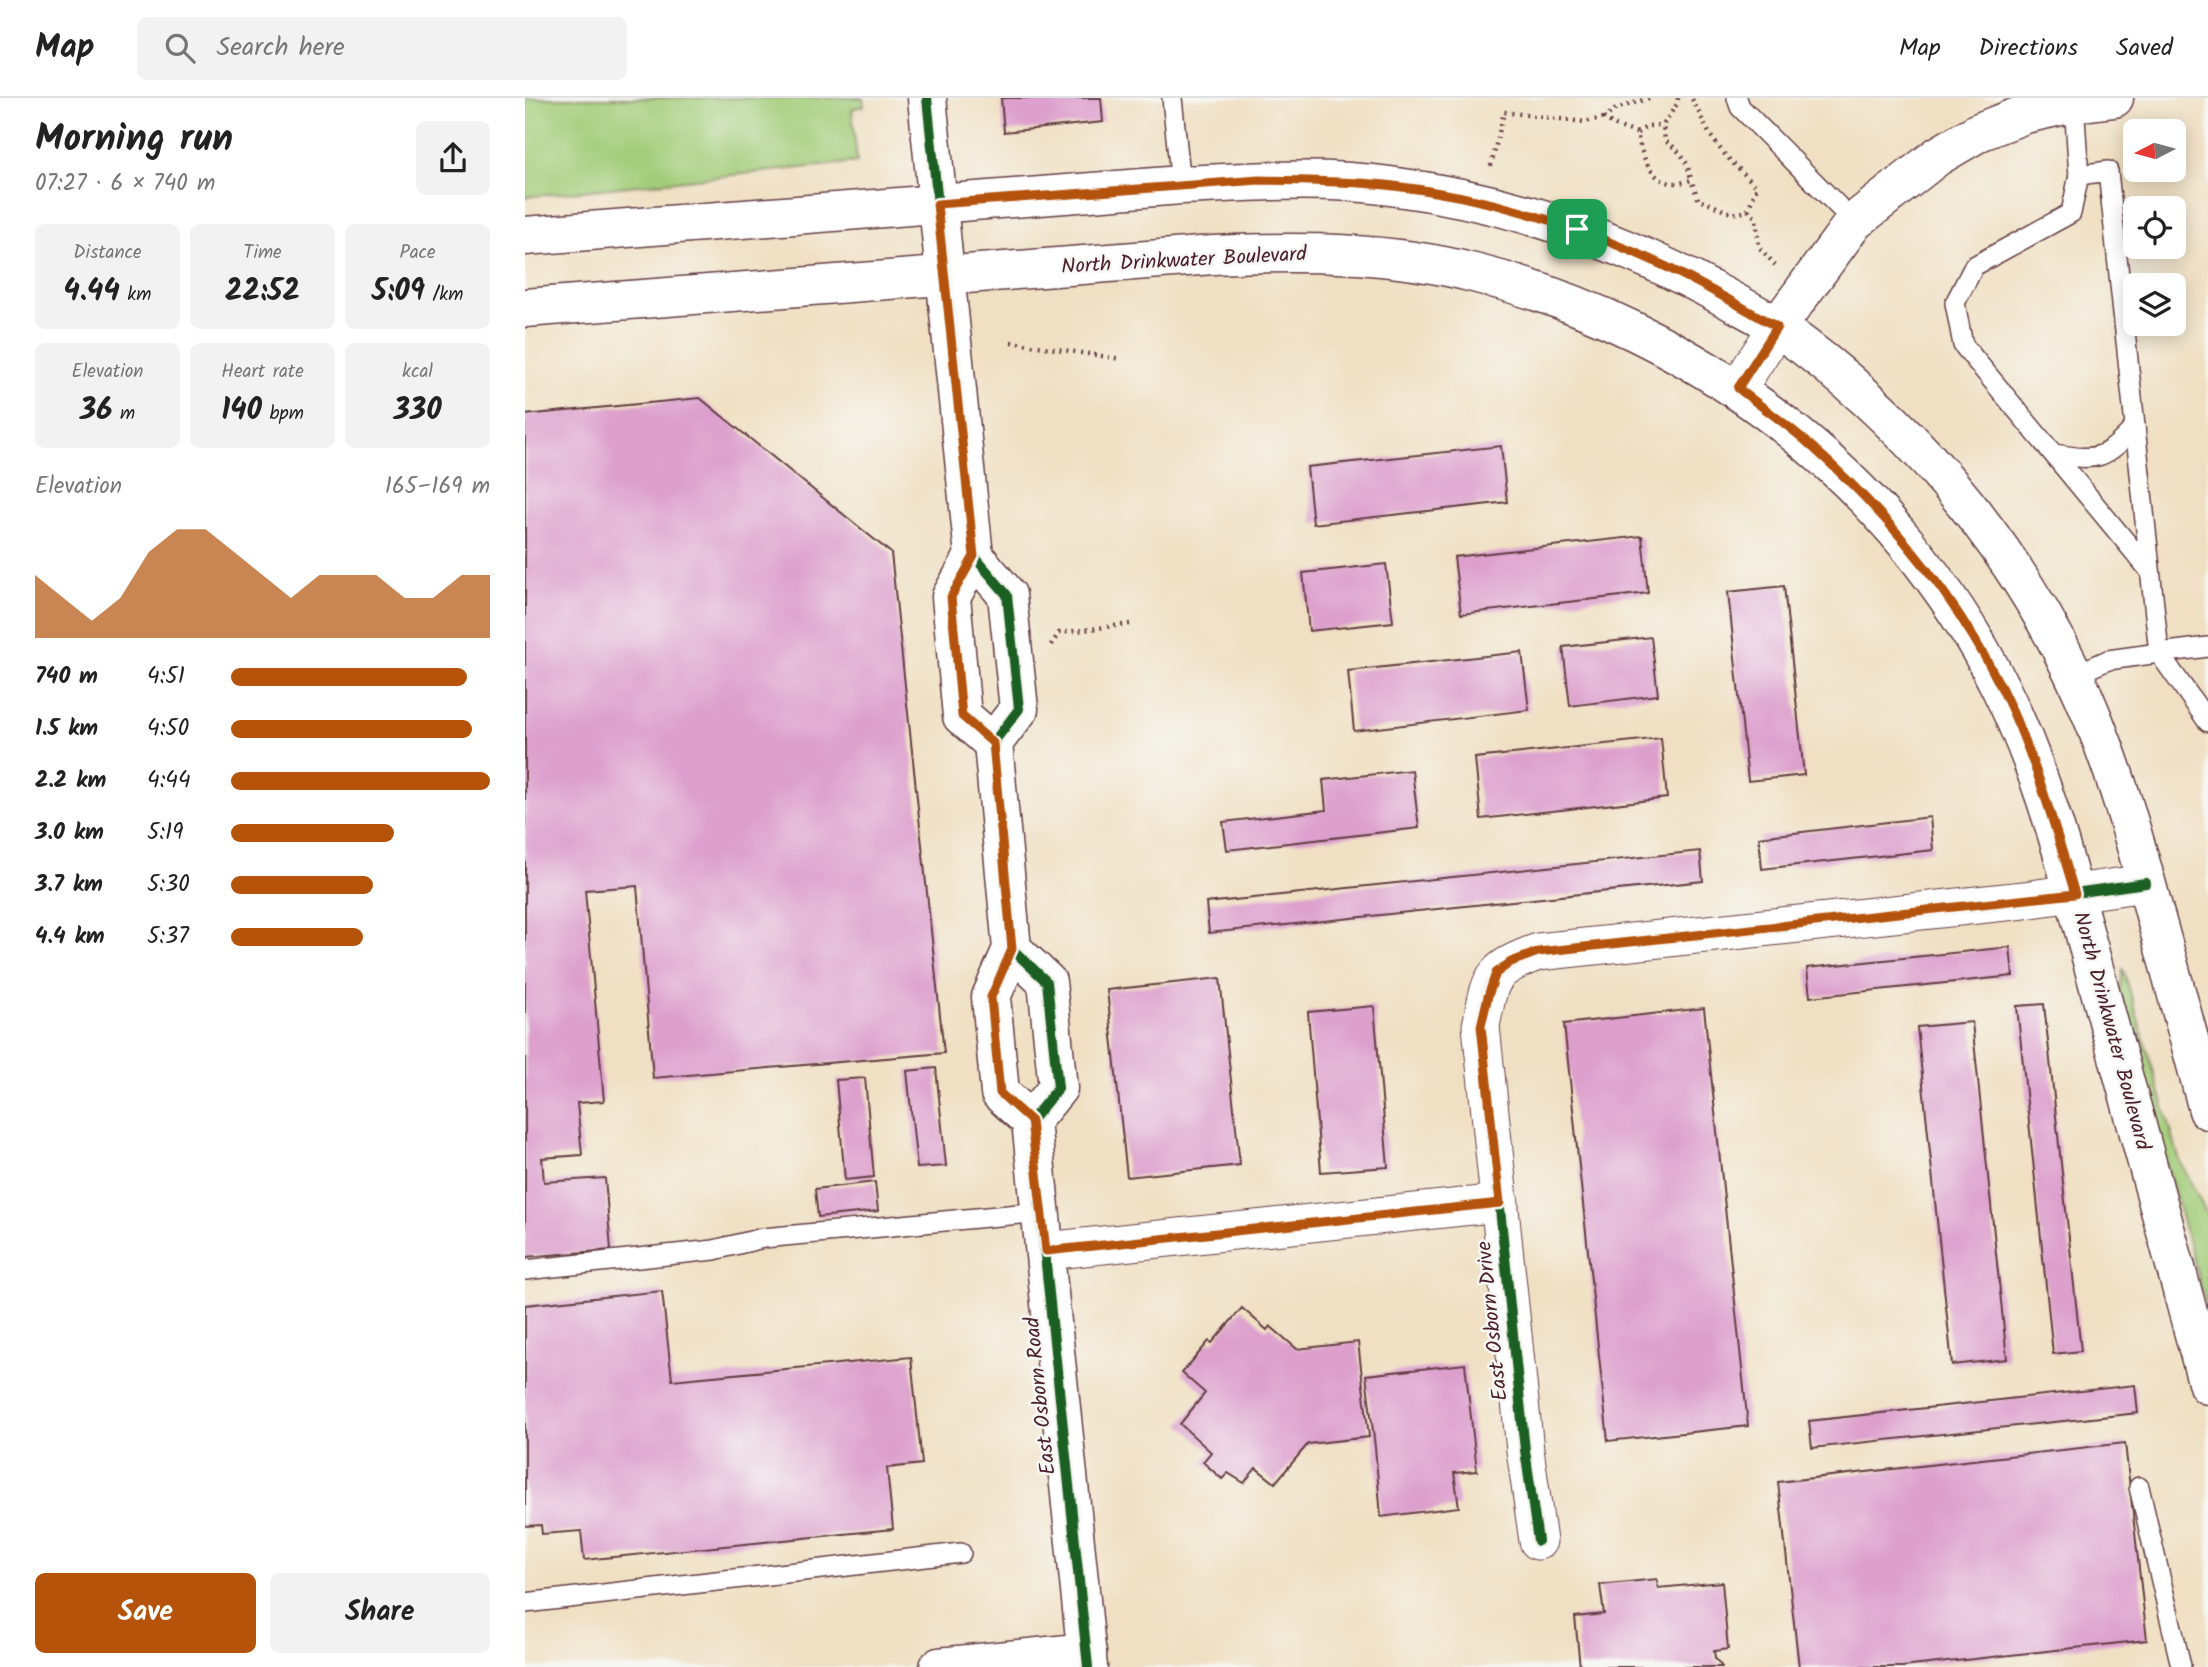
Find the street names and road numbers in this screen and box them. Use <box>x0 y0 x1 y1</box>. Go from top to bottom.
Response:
street label: North Drinkwater Boulevard <box>1060 238 1308 284</box>
street label: North Drinkwater Boulevard <box>2063 908 2159 1154</box>
street label: East Osborn Drive <box>1468 1239 1518 1402</box>
street label: East Osborn Road <box>1016 1315 1066 1477</box>

